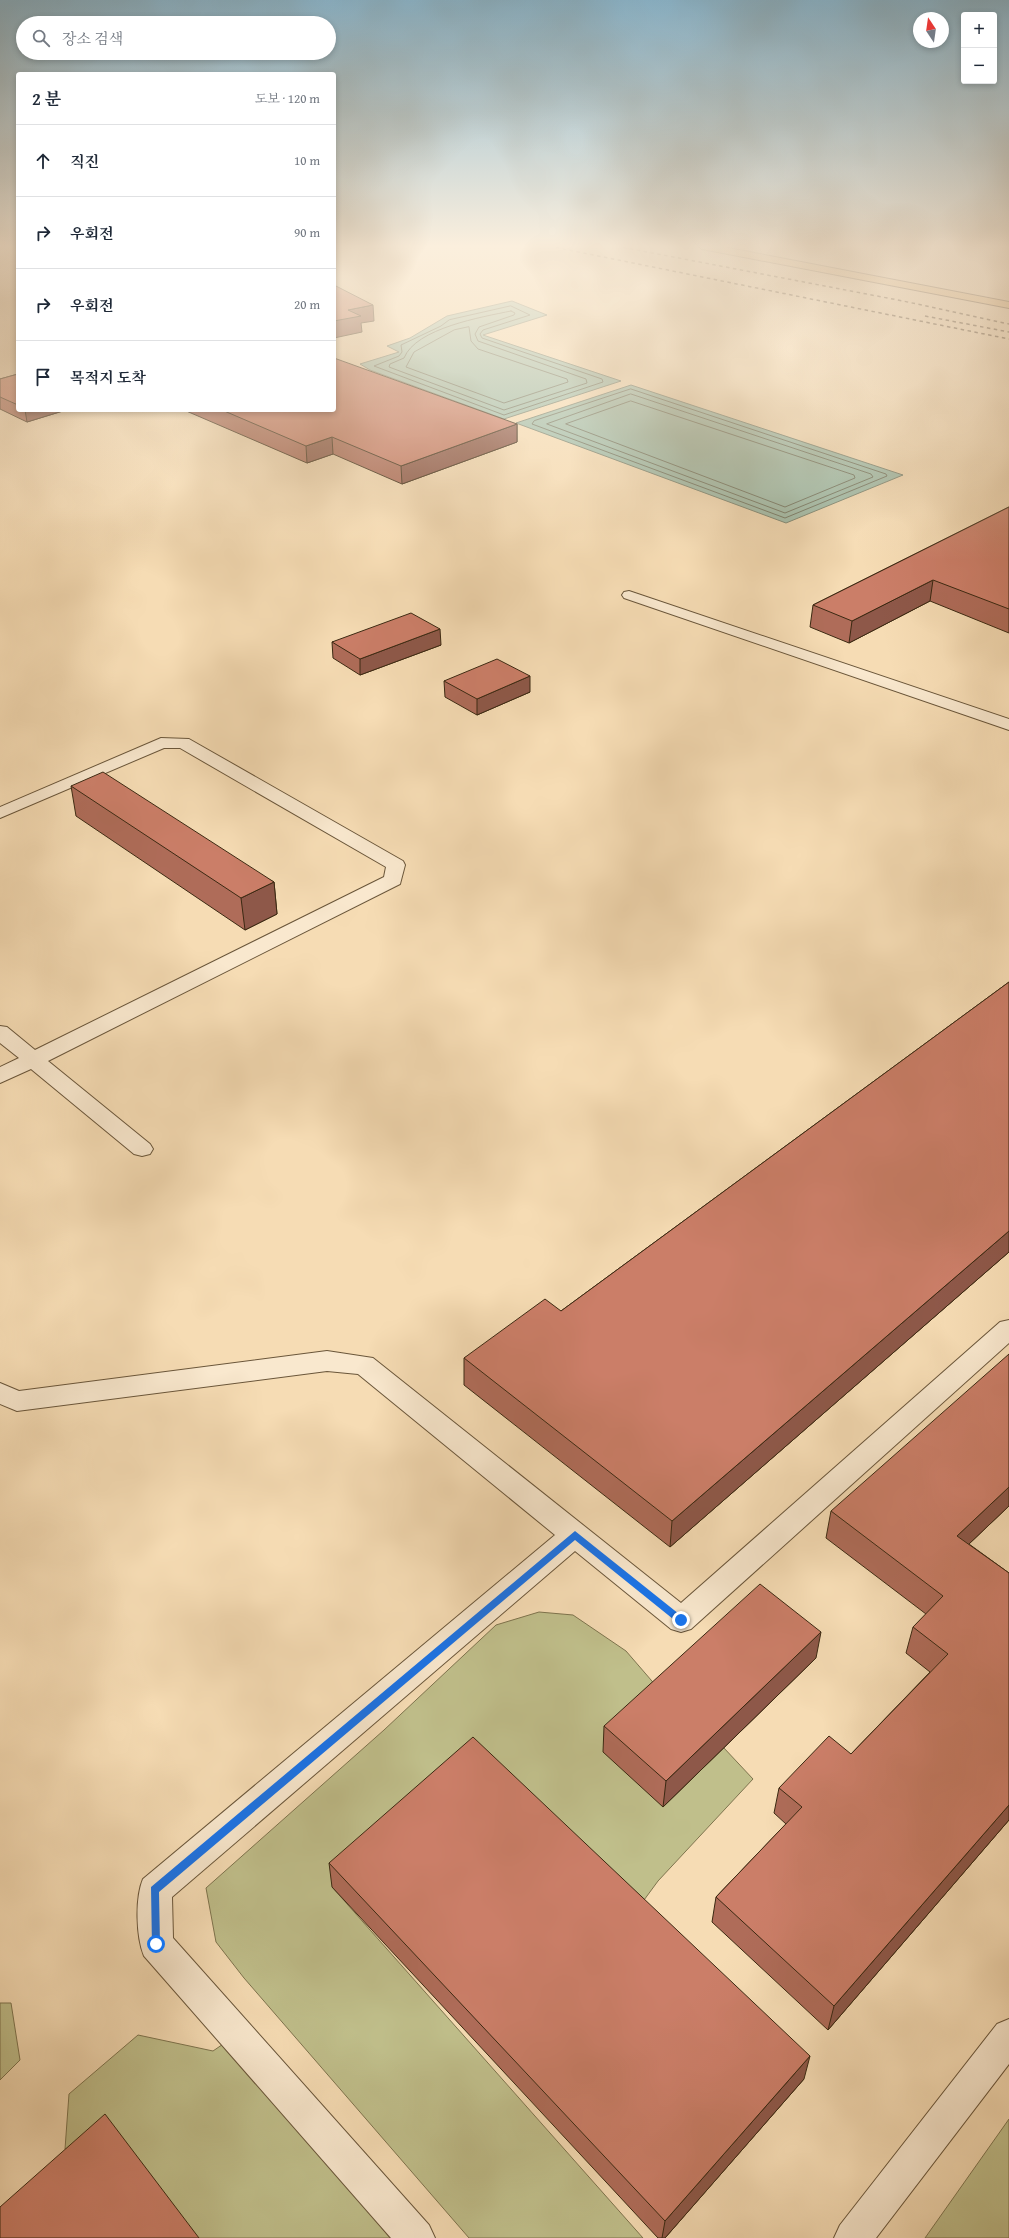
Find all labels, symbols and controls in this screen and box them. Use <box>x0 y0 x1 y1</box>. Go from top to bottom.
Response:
north arrow <box>913 12 949 48</box>
map controls <box>961 12 997 84</box>
button: + <box>961 12 997 48</box>
search box <box>16 16 336 60</box>
icon: search <box>30 27 52 49</box>
text: 장소 검색 <box>62 28 123 49</box>
button: − <box>961 48 997 84</box>
text: 2 분 <box>32 86 61 111</box>
text: 도보 · 120 m <box>255 89 320 108</box>
icon: ahead <box>32 150 54 172</box>
text: 직진 <box>70 151 99 172</box>
text: 10 m <box>294 151 320 170</box>
icon: right <box>32 222 54 244</box>
text: 우회전 <box>70 223 113 244</box>
text: 90 m <box>294 223 320 242</box>
icon: right <box>32 294 54 316</box>
text: 우회전 <box>70 295 113 316</box>
text: 20 m <box>294 295 320 314</box>
icon: arrive <box>32 366 54 388</box>
text: 목적지 도착 <box>70 367 146 388</box>
route end <box>672 1611 690 1629</box>
route start <box>147 1935 165 1953</box>

